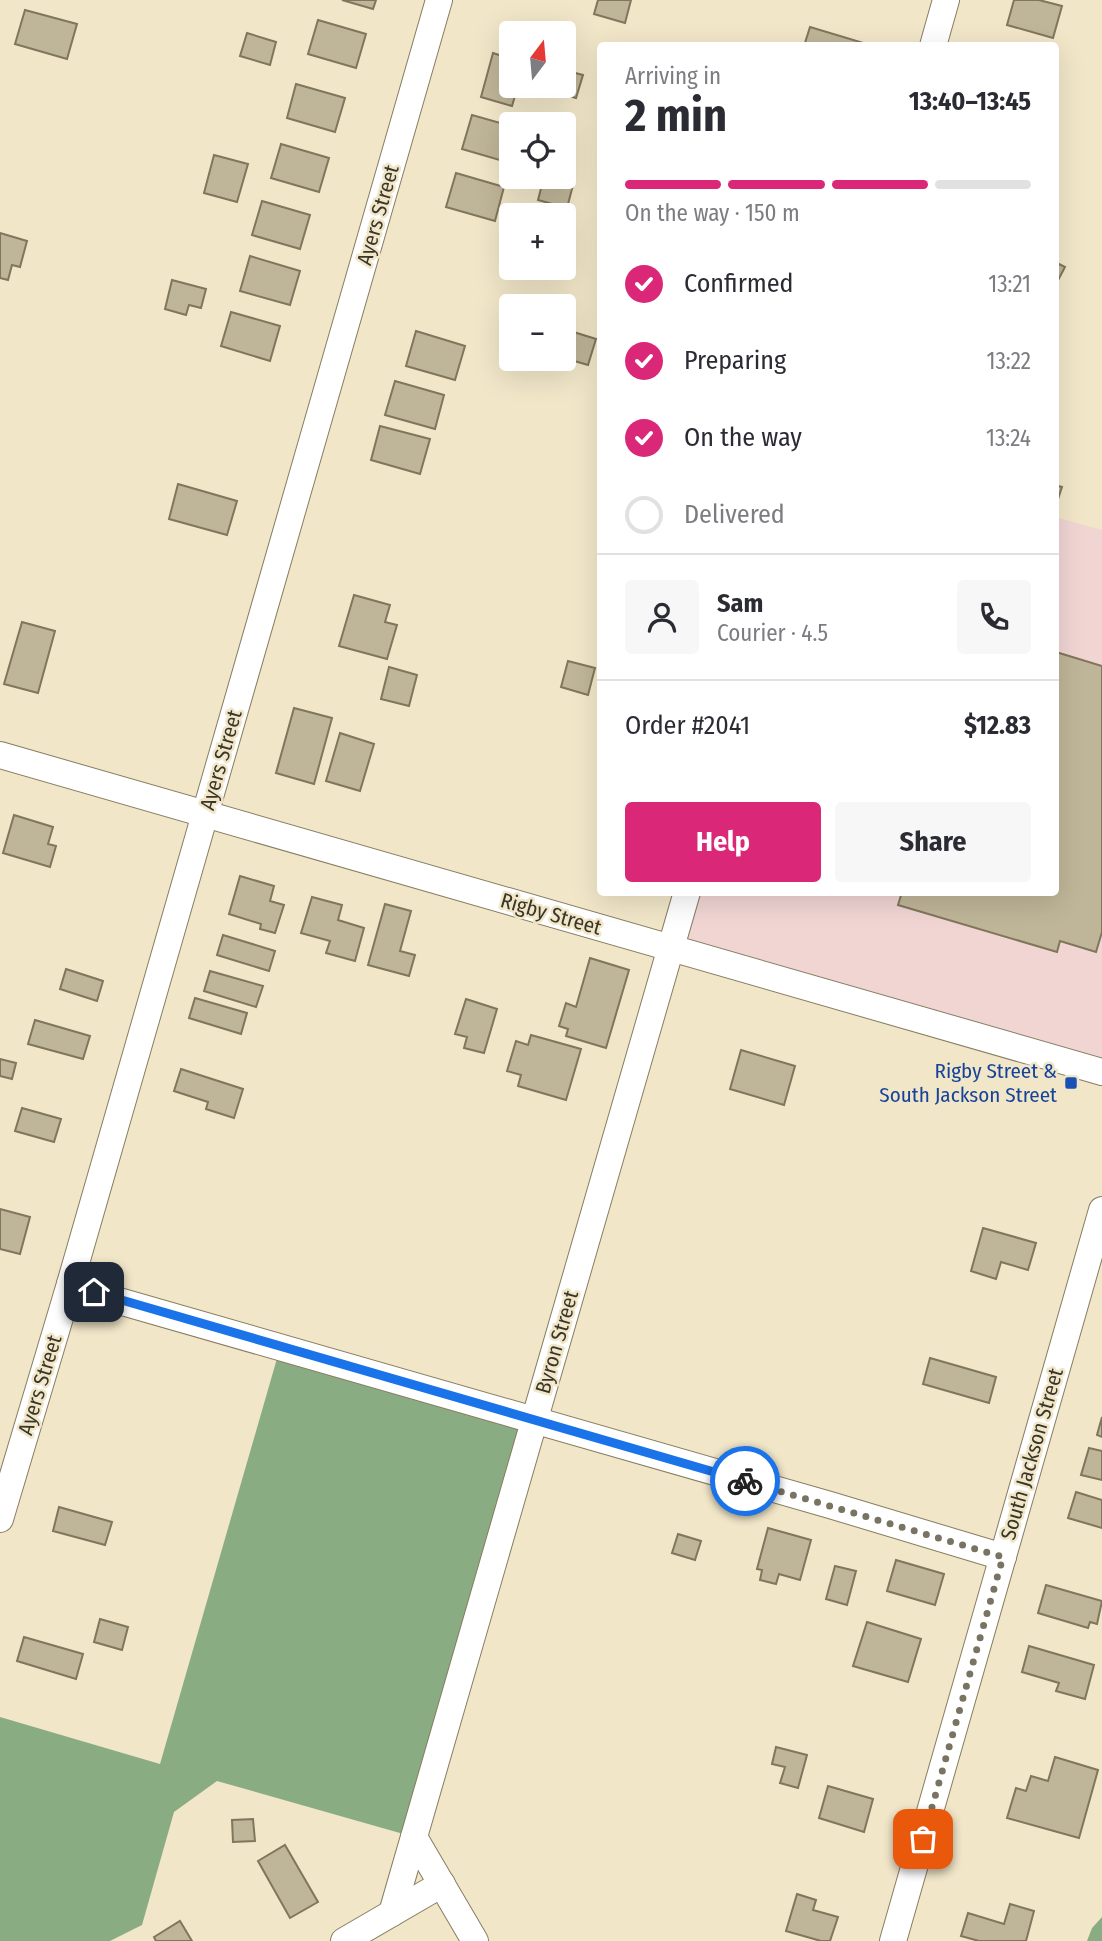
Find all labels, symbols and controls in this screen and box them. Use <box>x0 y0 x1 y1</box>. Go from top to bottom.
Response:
north arrow <box>499 21 576 98</box>
map controls <box>499 21 576 371</box>
text: Arriving in <box>625 62 721 90</box>
text: 13:40–13:45 <box>909 86 1031 117</box>
text: 2 min <box>625 88 727 143</box>
button: locate <box>499 112 576 189</box>
street label: Ayers Street <box>351 162 405 268</box>
text: On the way · 150 m <box>625 199 800 227</box>
button: + <box>499 203 576 280</box>
icon: check <box>625 265 663 303</box>
text: Confirmed <box>684 268 794 299</box>
text: 13:21 <box>988 270 1031 298</box>
button: − <box>499 294 576 371</box>
icon: check <box>625 342 663 380</box>
text: Preparing <box>684 345 786 376</box>
text: 13:22 <box>986 347 1031 375</box>
icon: check <box>625 419 663 457</box>
text: On the way <box>684 422 802 453</box>
text: 13:24 <box>986 424 1031 452</box>
text: Delivered <box>684 499 785 530</box>
button: person <box>625 580 699 654</box>
button: phone <box>957 580 1031 654</box>
text: Sam <box>717 588 763 619</box>
text: Courier · 4.5 <box>717 619 828 647</box>
street label: Ayers Street <box>194 707 248 813</box>
text: Order #2041 <box>625 710 750 741</box>
text: $12.83 <box>964 710 1031 741</box>
button: Help <box>625 802 821 882</box>
button: Share <box>835 802 1031 882</box>
street label: Rigby Street <box>498 887 605 941</box>
place label: Rigby Street & South Jackson Street <box>879 1058 1057 1108</box>
marker: Rigby Street & South Jackson Street <box>1063 1075 1079 1091</box>
pin <box>64 1262 124 1322</box>
icon: home <box>75 1273 113 1311</box>
street label: Byron Street <box>530 1287 584 1397</box>
street label: Ayers Street <box>12 1332 68 1438</box>
street label: South Jackson Street <box>995 1365 1069 1543</box>
courier <box>710 1446 780 1516</box>
icon: bike <box>726 1462 764 1500</box>
pin <box>893 1809 953 1869</box>
icon: bag <box>904 1820 942 1858</box>

